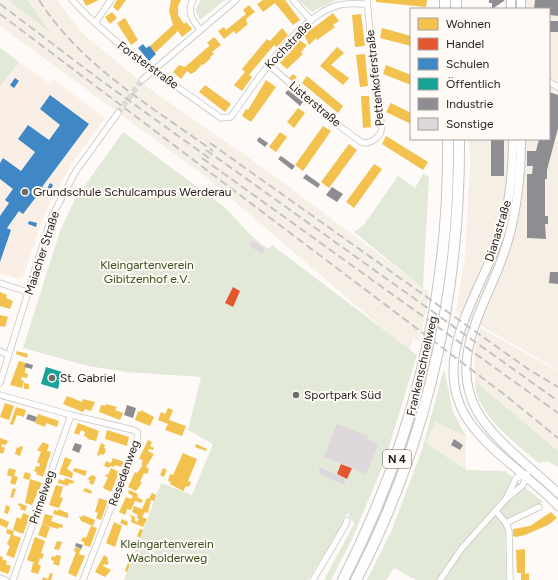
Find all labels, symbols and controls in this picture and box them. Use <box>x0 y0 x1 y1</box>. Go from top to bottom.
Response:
legend <box>410 8 550 140</box>
text: Wohnen <box>446 17 491 31</box>
street label: Kochstraße <box>262 18 315 72</box>
street label: Pettenkoferstraße <box>363 29 387 127</box>
text: Handel <box>446 37 484 51</box>
street label: Forsterstraße <box>115 38 182 92</box>
text: Schulen <box>446 57 489 71</box>
text: Öffentlich <box>446 77 501 91</box>
street label: Listerstraße <box>286 78 344 130</box>
text: Industrie <box>446 97 494 111</box>
text: Sonstige <box>446 117 494 131</box>
place label: Grundschule Schulcampus Werderau <box>33 185 231 199</box>
marker: Grundschule Schulcampus Werderau <box>20 187 30 197</box>
street label: Dianastraße <box>482 198 514 263</box>
street label: Maiacher Straße <box>22 209 62 297</box>
park label: Kleingartenverein Gibitzenhof e.V. <box>100 258 194 286</box>
street label: Frankenschnellweg <box>404 315 440 417</box>
place label: St. Gabriel <box>60 371 116 385</box>
marker: St. Gabriel <box>47 373 57 383</box>
place label: Sportpark Süd <box>304 388 381 402</box>
marker: Sportpark Süd <box>291 390 301 400</box>
street label: Resedenweg <box>106 438 142 508</box>
road number: N 4 <box>383 450 411 468</box>
street label: Primelweg <box>26 468 58 526</box>
park label: Kleingartenverein Wacholderweg <box>120 537 214 565</box>

